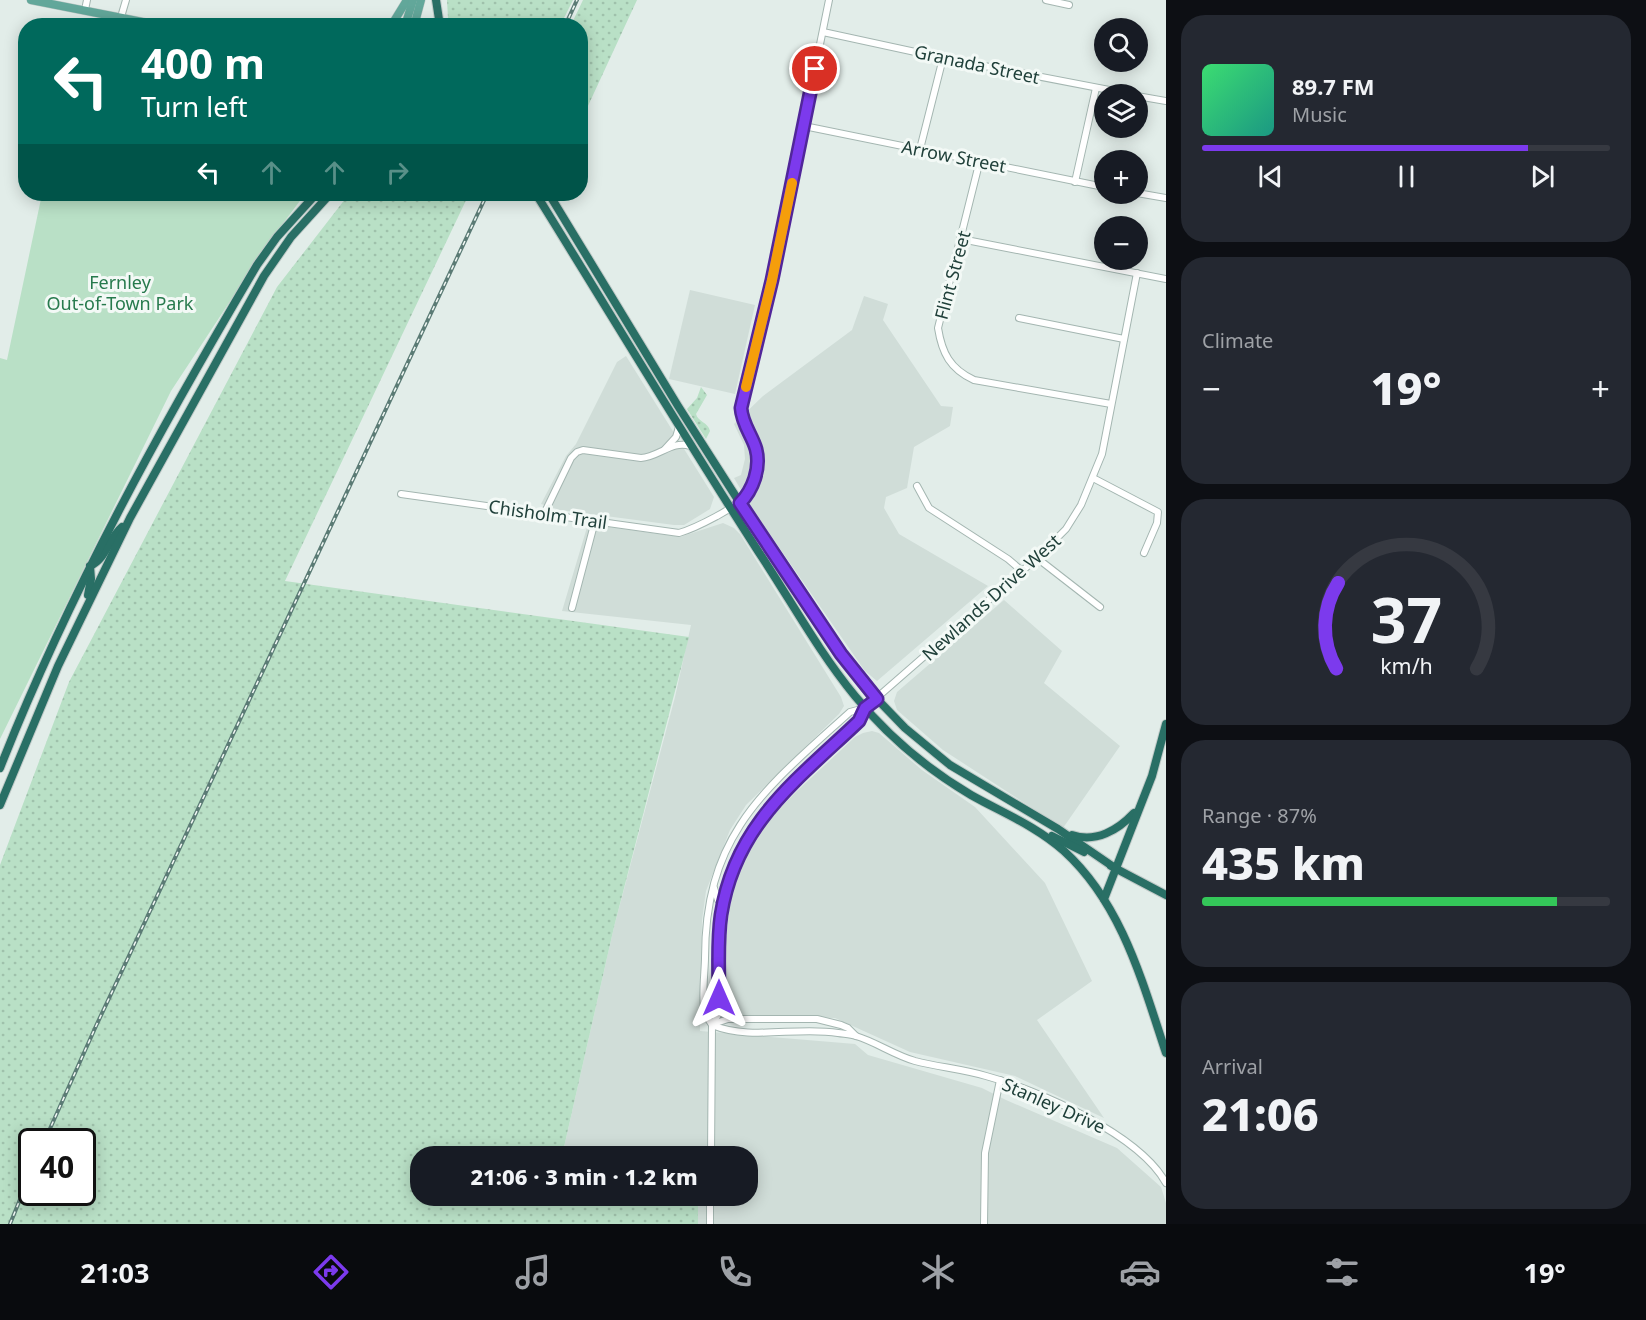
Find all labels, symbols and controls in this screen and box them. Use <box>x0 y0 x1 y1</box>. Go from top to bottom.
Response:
map controls <box>1094 18 1148 270</box>
button: search <box>1094 18 1148 72</box>
text: 400 m <box>141 34 265 91</box>
street label: Granada Street <box>912 39 1042 89</box>
icon: left <box>42 42 120 120</box>
pin <box>789 43 840 94</box>
icon: arrive <box>798 52 831 85</box>
text: 89.7 FM <box>1292 71 1374 101</box>
button: layers <box>1094 84 1148 138</box>
text: Turn left <box>141 88 247 125</box>
text: Music <box>1292 101 1347 128</box>
street label: Arrow Street <box>900 134 1009 178</box>
button: + <box>1094 150 1148 204</box>
icon: left <box>192 156 225 189</box>
icon: ahead <box>255 156 288 189</box>
icon: ahead <box>318 156 351 189</box>
icon: right <box>381 156 414 189</box>
icon: previous <box>1254 160 1287 193</box>
icon: pause <box>1390 160 1423 193</box>
icon: next <box>1526 160 1559 193</box>
button: − <box>1094 216 1148 270</box>
street label: Flint Street <box>929 227 976 322</box>
park label: Fernley Out-of-Town Park <box>47 270 194 315</box>
text: Climate <box>1202 327 1273 354</box>
text: 19° <box>1370 357 1442 418</box>
text: − <box>1202 366 1221 411</box>
text: + <box>1591 366 1610 411</box>
street label: Chisholm Trail <box>487 494 609 534</box>
street label: Newlands Drive West <box>917 528 1066 666</box>
text: 37 <box>1370 576 1442 661</box>
text: km/h <box>1380 651 1432 680</box>
text: Range · 87% <box>1202 802 1317 829</box>
text: 435 km <box>1202 832 1365 893</box>
position arrow <box>687 966 751 1030</box>
text: Arrival <box>1202 1053 1263 1080</box>
street label: Stanley Drive <box>999 1072 1109 1138</box>
text: 21:06 <box>1202 1083 1319 1144</box>
speed limit sign: 40 <box>18 1128 96 1206</box>
text: 21:06 · 3 min · 1.2 km <box>470 1161 698 1191</box>
icon: directions <box>310 1251 352 1293</box>
icon: music <box>512 1251 554 1293</box>
icon: phone <box>714 1251 756 1293</box>
icon: climate <box>917 1251 959 1293</box>
icon: car <box>1119 1251 1161 1293</box>
icon: filters <box>1321 1251 1363 1293</box>
text: 21:03 <box>80 1254 150 1291</box>
text: 19° <box>1523 1254 1566 1291</box>

